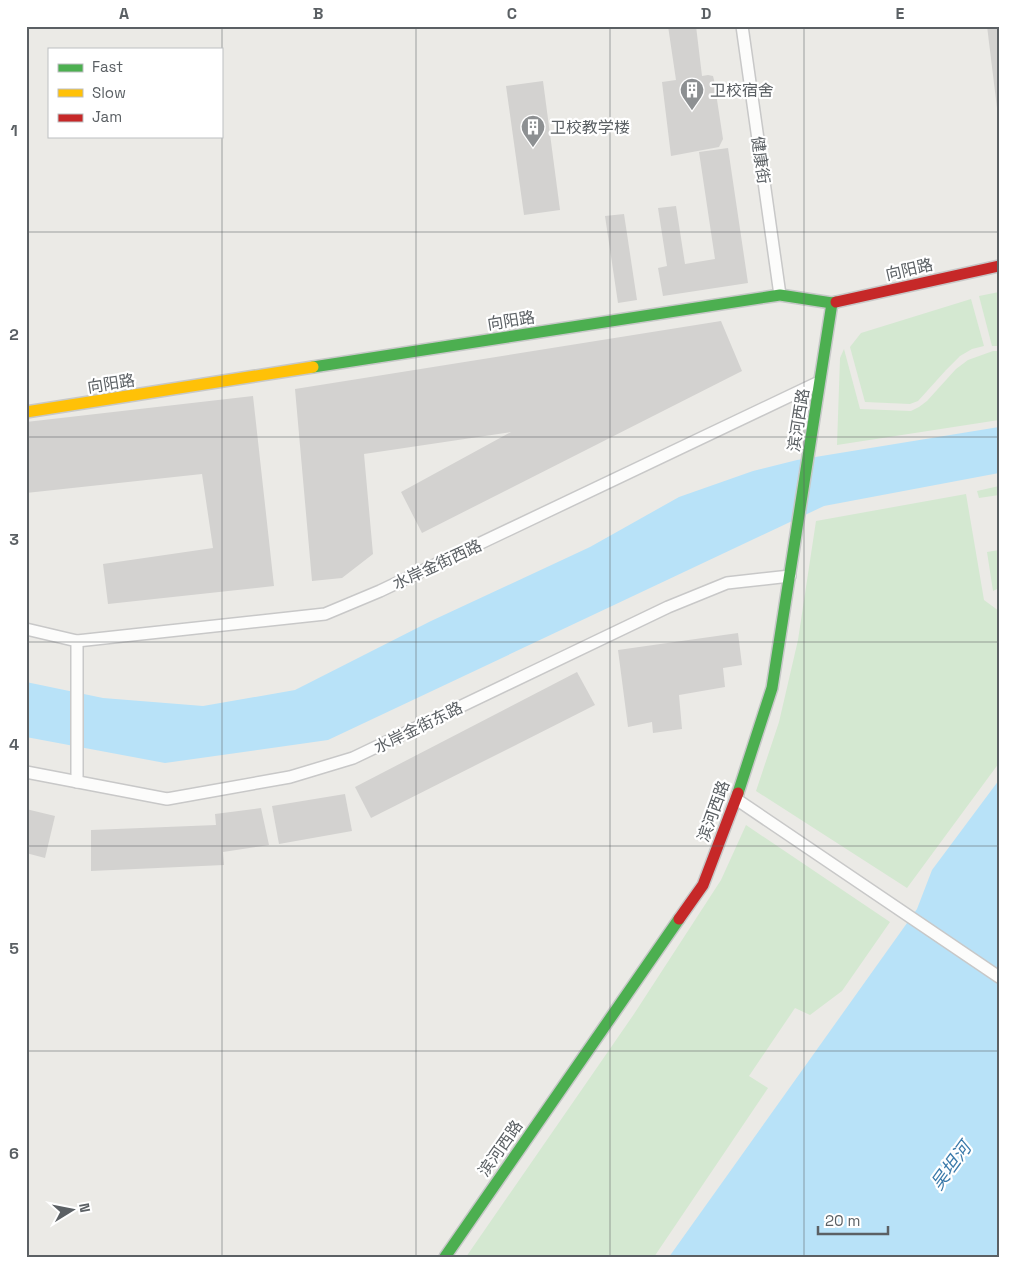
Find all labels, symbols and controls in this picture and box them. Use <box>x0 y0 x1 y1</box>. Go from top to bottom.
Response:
text: A <box>119 3 129 24</box>
text: B <box>313 3 323 24</box>
text: C <box>507 3 517 24</box>
text: D <box>701 3 711 24</box>
text: E <box>896 3 905 24</box>
legend <box>48 48 222 138</box>
text: Fast <box>92 57 123 76</box>
building icon: 卫校宿舍 <box>679 77 705 111</box>
place label: 卫校宿舍 <box>710 80 774 101</box>
text: Slow <box>92 83 126 102</box>
text: Jam <box>92 107 122 126</box>
building icon: 卫校教学楼 <box>520 114 546 148</box>
place label: 卫校教学楼 <box>550 117 630 138</box>
text: 1 <box>10 120 18 141</box>
street label: 健康街 <box>747 135 774 185</box>
street label: 向阳路 <box>883 254 935 285</box>
street label: 向阳路 <box>486 306 536 335</box>
text: 2 <box>9 324 19 345</box>
street label: 向阳路 <box>86 369 136 398</box>
street label: 滨河西路 <box>783 387 814 453</box>
text: 3 <box>9 529 19 550</box>
street label: 水岸金街西路 <box>389 535 485 594</box>
street label: 水岸金街东路 <box>370 697 466 758</box>
text: 4 <box>9 734 19 755</box>
street label: 滨河西路 <box>693 778 734 845</box>
text: 5 <box>9 938 19 959</box>
street label: 滨河西路 <box>473 1116 527 1181</box>
water label: 吴坦河 <box>925 1135 978 1194</box>
text: 6 <box>9 1143 19 1164</box>
north arrow <box>48 1186 98 1236</box>
text: N <box>75 1202 94 1214</box>
scale bar <box>818 1203 888 1235</box>
text: 20 m <box>825 1211 860 1230</box>

